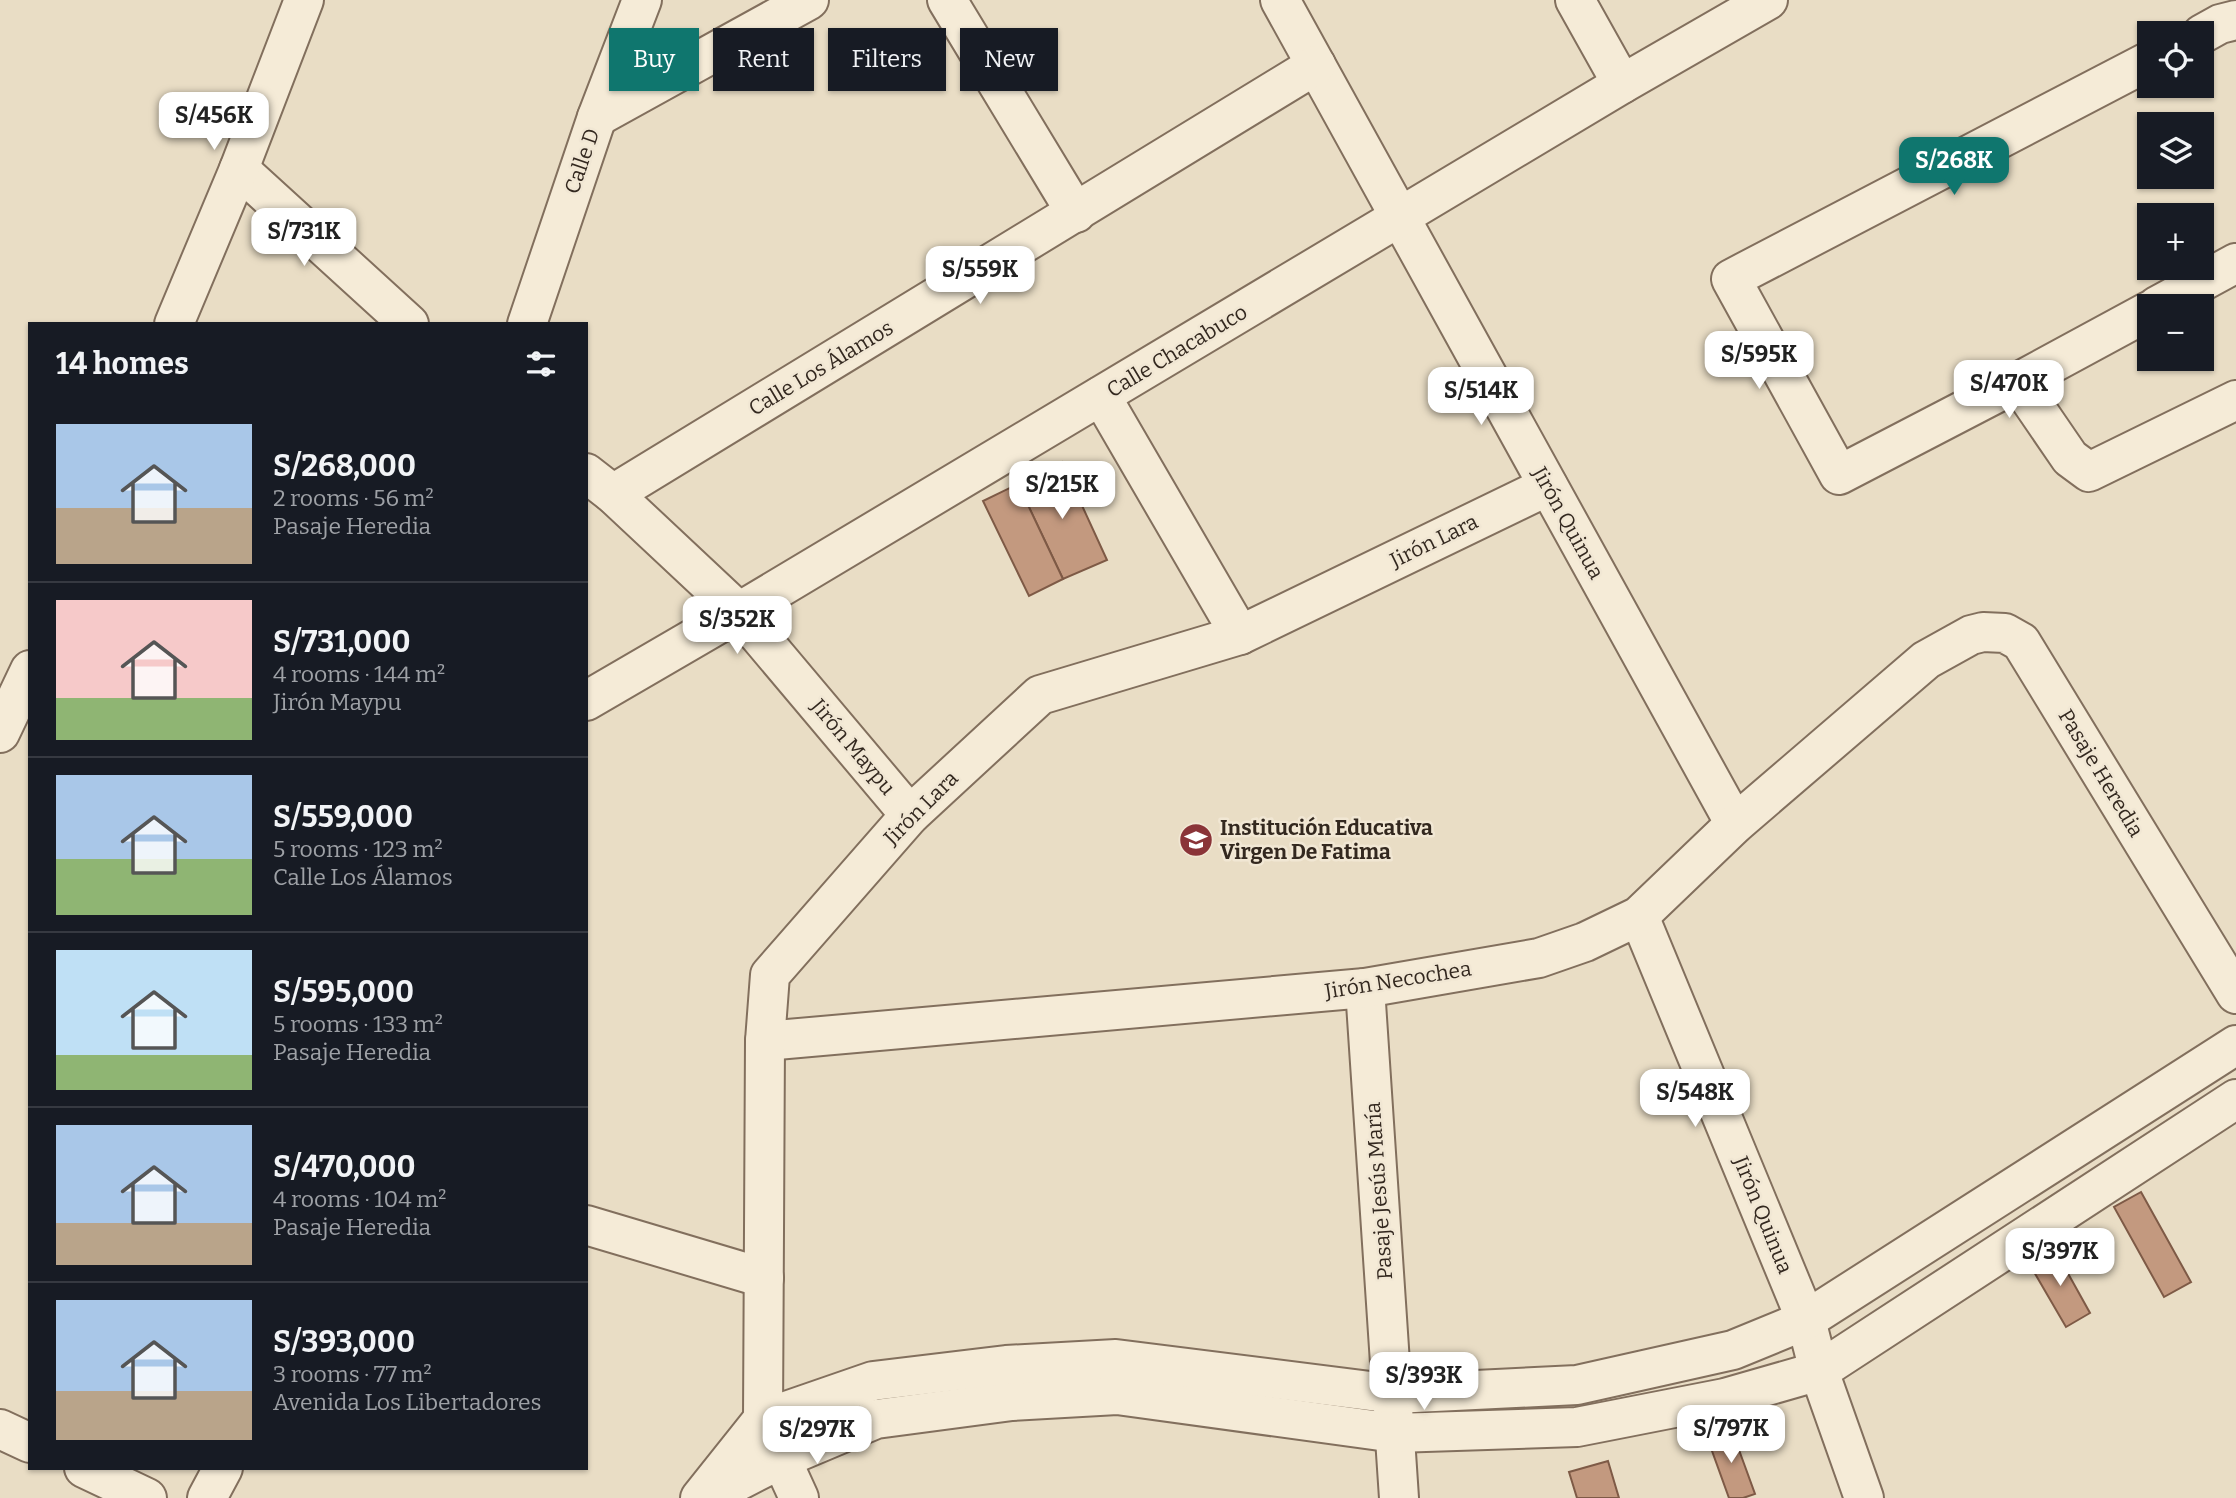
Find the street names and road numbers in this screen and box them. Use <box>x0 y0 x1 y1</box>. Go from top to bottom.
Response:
street label: Calle D <box>559 125 605 197</box>
street label: Calle Chacabuco <box>1102 299 1252 403</box>
street label: Calle Los Álamos <box>744 315 898 421</box>
street label: Jirón Quinua <box>1526 461 1610 584</box>
street label: Jirón Lara <box>1385 508 1483 574</box>
street label: Jirón Maypu <box>805 693 901 800</box>
street label: Pasaje Heredia <box>2053 704 2150 842</box>
street label: Jirón Lara <box>878 765 964 851</box>
street label: Jirón Necochea <box>1322 955 1474 1005</box>
street label: Pasaje Jesús María <box>1360 1101 1398 1281</box>
street label: Jirón Quinua <box>1727 1152 1799 1278</box>

